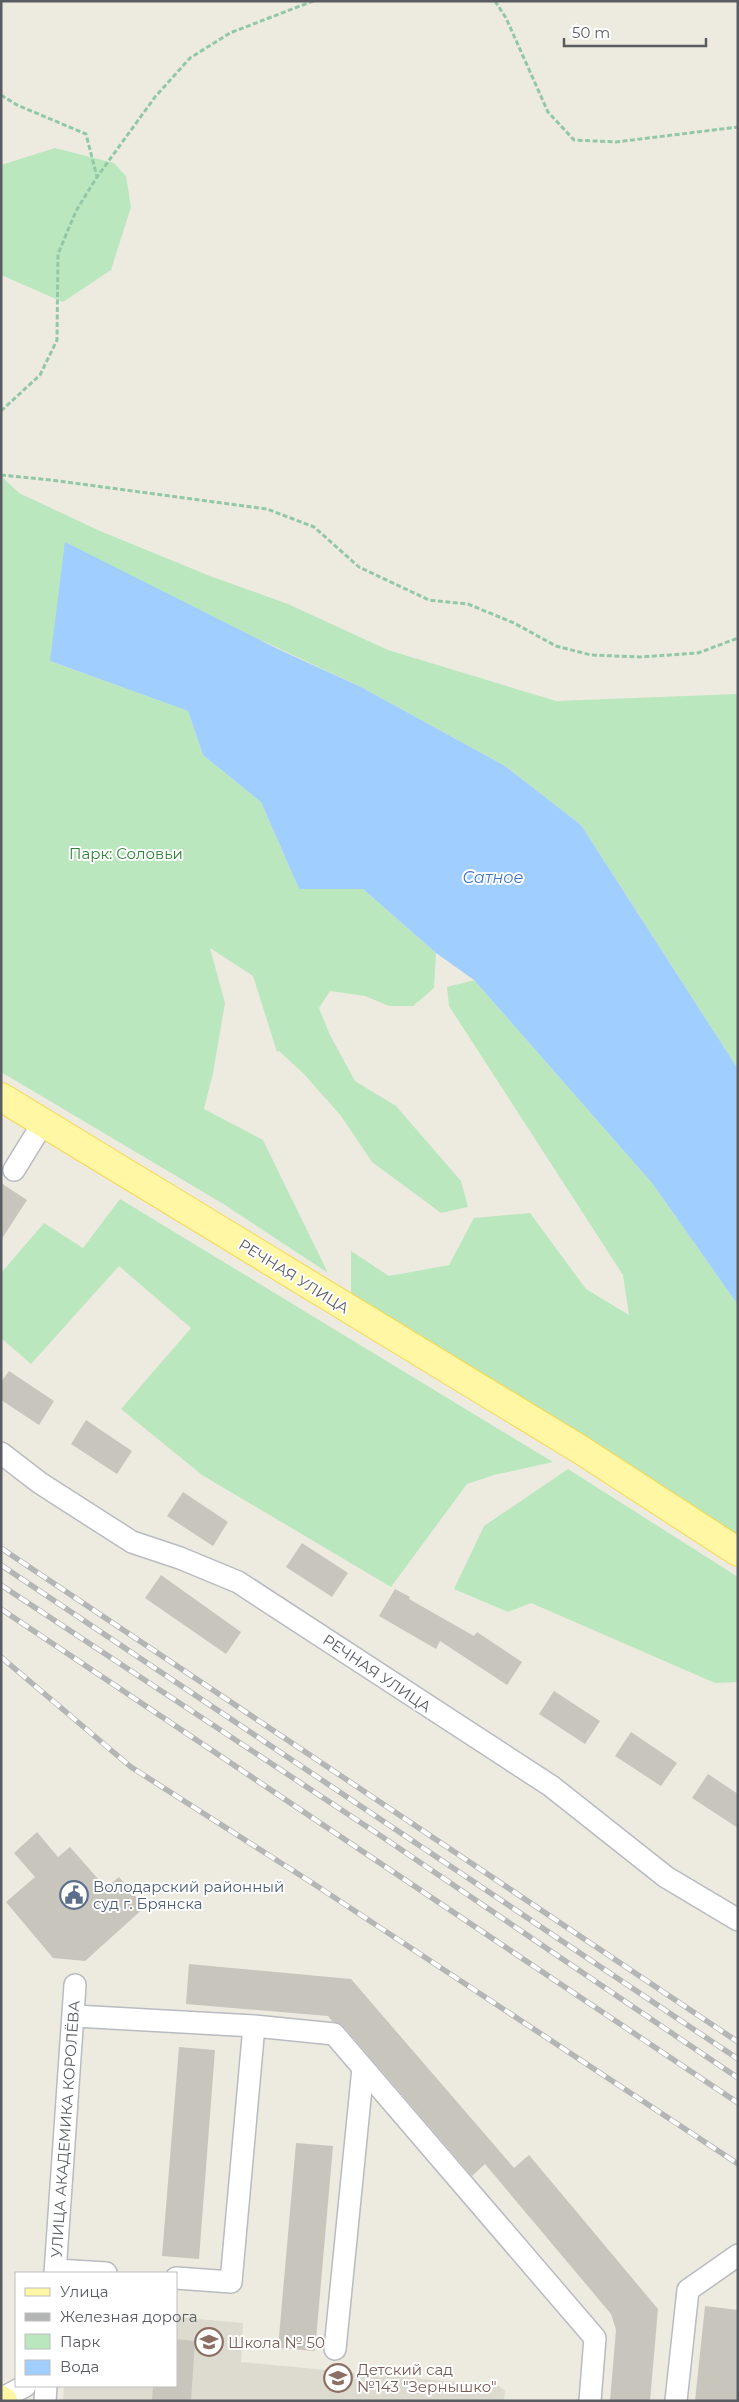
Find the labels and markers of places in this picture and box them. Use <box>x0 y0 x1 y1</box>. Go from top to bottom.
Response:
place label: Володарский районный суд г. Брянска <box>93 1877 284 1913</box>
public building icon: Володарский районный суд г. Брянска <box>59 1880 89 1910</box>
school or university icon: Школа № 50 <box>194 2327 224 2357</box>
place label: Школа № 50 <box>228 2333 325 2352</box>
place label: Детский сад №143 "Зернышко" <box>357 2360 497 2396</box>
school or university icon: Детский сад №143 "Зернышко" <box>323 2363 353 2393</box>

